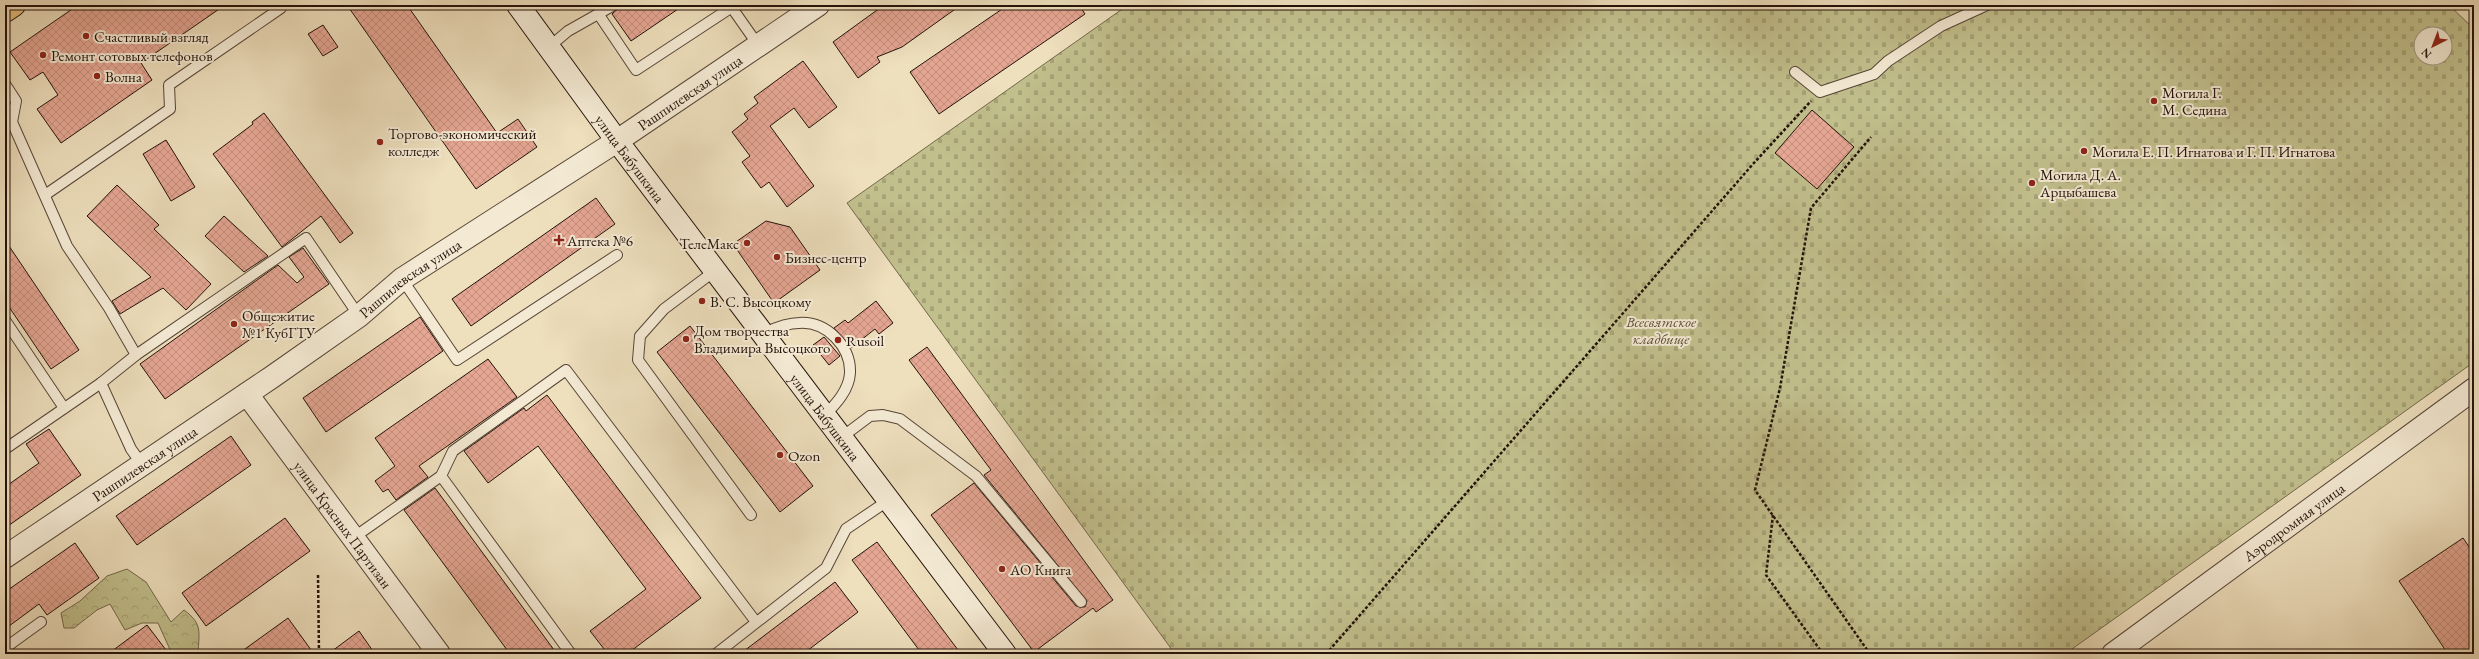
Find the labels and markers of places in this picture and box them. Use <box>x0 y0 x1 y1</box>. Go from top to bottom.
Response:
place label: Счастливый взгляд <box>94 27 209 46</box>
marker: Счастливый взгляд <box>81 31 91 41</box>
place label: Ремонт сотовых телефонов <box>51 46 213 65</box>
marker: Ремонт сотовых телефонов <box>38 50 48 60</box>
place label: Волна <box>105 67 142 86</box>
marker: Волна <box>92 71 102 81</box>
place label: Могила Г. М. Седина <box>2162 83 2227 119</box>
marker: Могила Г. М. Седина <box>2149 96 2159 106</box>
place label: Торгово-экономический колледж <box>388 124 537 160</box>
marker: Торгово-экономический колледж <box>375 137 385 147</box>
place label: Могила Е. П. Игнатова и Г. П. Игнатова <box>2092 142 2335 161</box>
marker: Могила Е. П. Игнатова и Г. П. Игнатова <box>2079 146 2089 156</box>
place label: Могила Д. А. Арцыбашева <box>2039 165 2121 201</box>
marker: Могила Д. А. Арцыбашева <box>2027 178 2037 188</box>
place label: Аптека №6 <box>566 231 633 250</box>
place label: ТелеМакс <box>679 234 739 253</box>
marker: Аптека №6 <box>554 235 564 245</box>
marker: ТелеМакс <box>742 238 752 248</box>
place label: Бизнес-центр <box>785 248 867 267</box>
marker: Бизнес-центр <box>772 252 782 262</box>
place label: В. С. Высоцкому <box>710 292 812 311</box>
marker: В. С. Высоцкому <box>697 296 707 306</box>
place label: Общежитие №1 КубГТУ <box>242 306 316 342</box>
marker: Общежитие №1 КубГТУ <box>229 319 239 329</box>
place label: Дом творчества Владимира Высоцкого <box>694 321 830 357</box>
place label: Rusoil <box>846 331 885 350</box>
marker: Дом творчества Владимира Высоцкого <box>681 334 691 344</box>
marker: Rusoil <box>833 335 843 345</box>
place label: Ozon <box>788 446 821 465</box>
marker: Ozon <box>775 450 785 460</box>
place label: АО Книга <box>1009 560 1071 579</box>
marker: АО Книга <box>997 564 1007 574</box>

